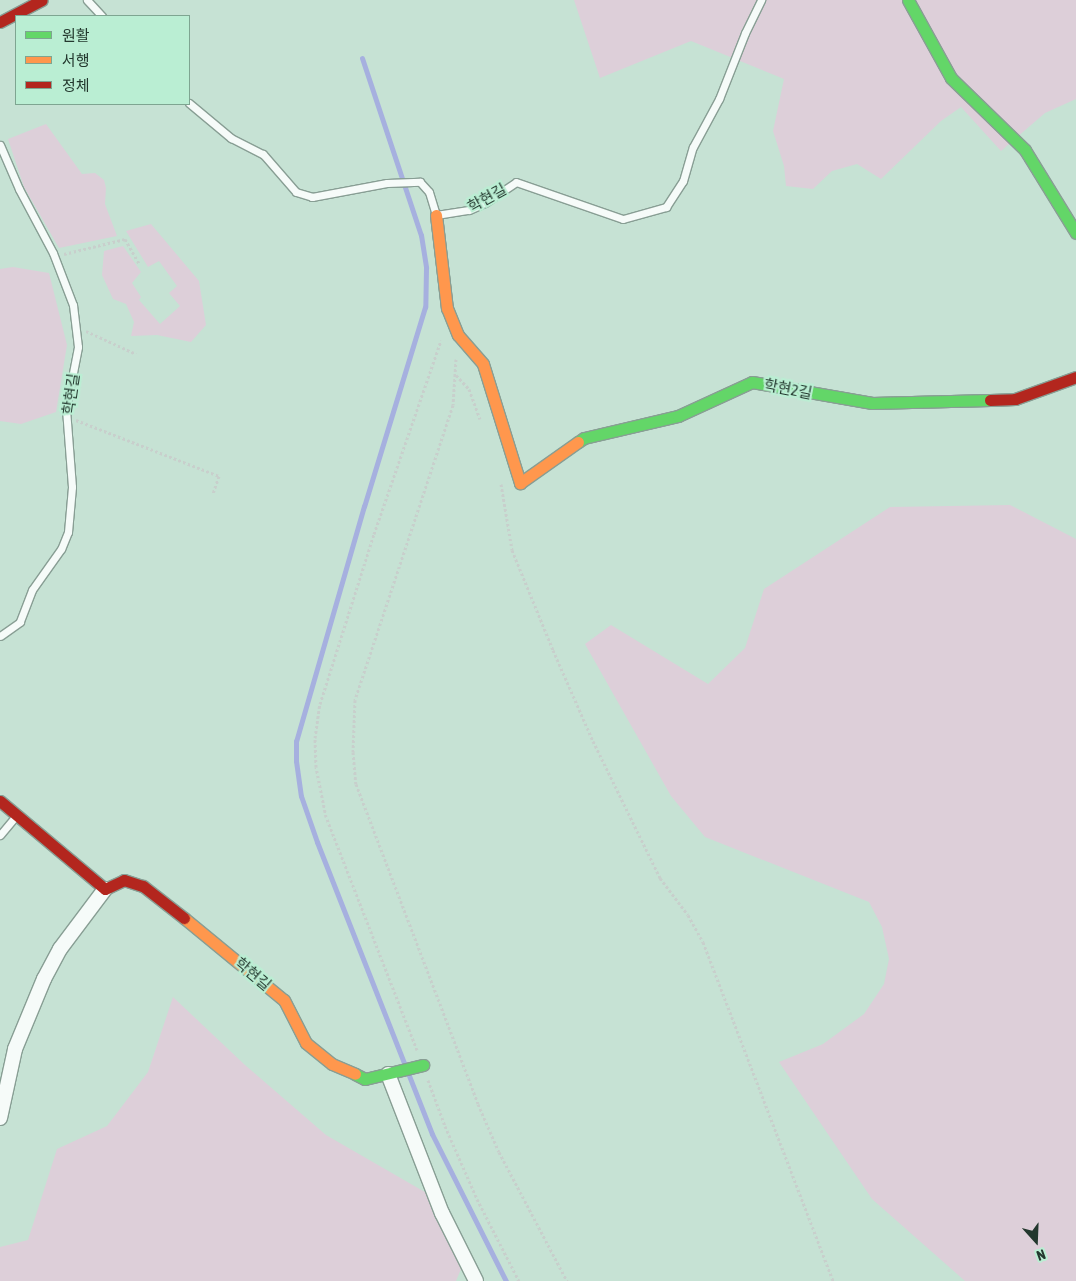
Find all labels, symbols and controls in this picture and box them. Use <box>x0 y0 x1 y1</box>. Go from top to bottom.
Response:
legend <box>15 15 190 105</box>
text: 원활 <box>62 27 90 44</box>
text: 서행 <box>62 52 90 69</box>
text: 정체 <box>62 77 90 94</box>
street label: 학현길 <box>465 180 509 216</box>
street label: 학현길 <box>59 372 83 416</box>
street label: 학현2길 <box>763 376 813 402</box>
street label: 학현길 <box>231 954 275 994</box>
north arrow <box>1011 1216 1061 1266</box>
text: N <box>1035 1246 1048 1264</box>

